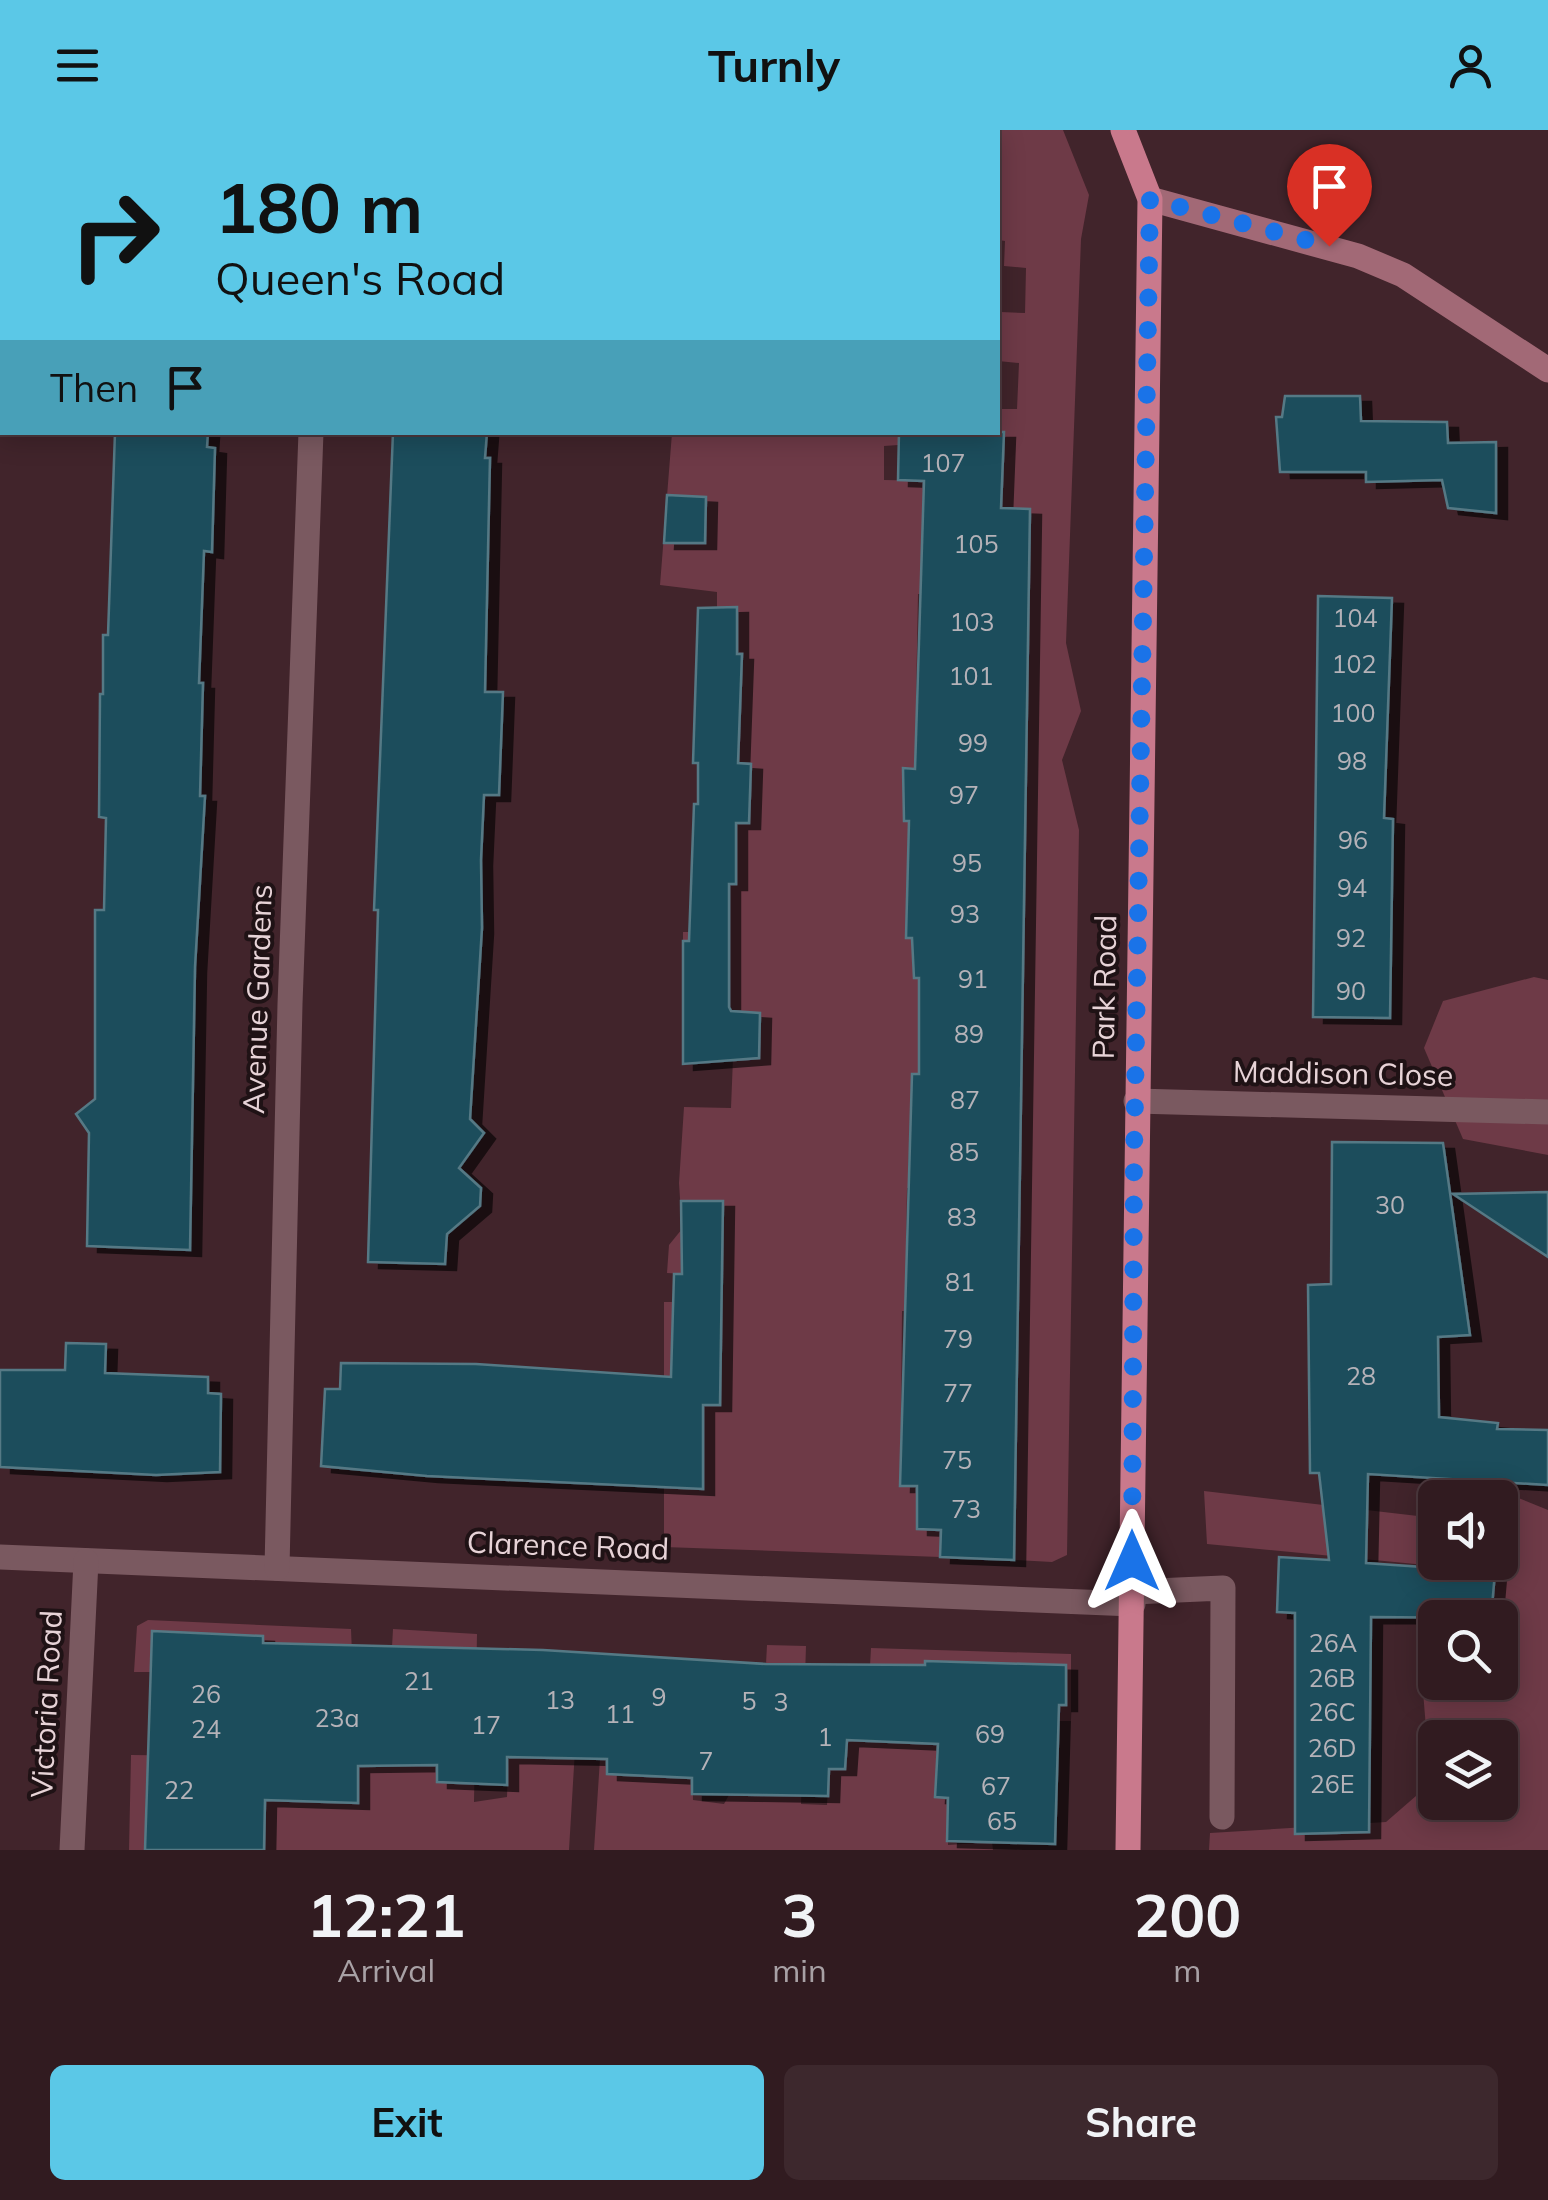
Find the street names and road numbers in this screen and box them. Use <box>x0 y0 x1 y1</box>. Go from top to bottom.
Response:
street label: Avenue Gardens <box>234 883 280 1114</box>
street label: Park Road <box>1084 914 1124 1060</box>
street label: Maddison Close <box>1233 1052 1453 1094</box>
street label: Clarence Road <box>466 1522 670 1568</box>
street label: Victoria Road <box>22 1609 70 1799</box>

